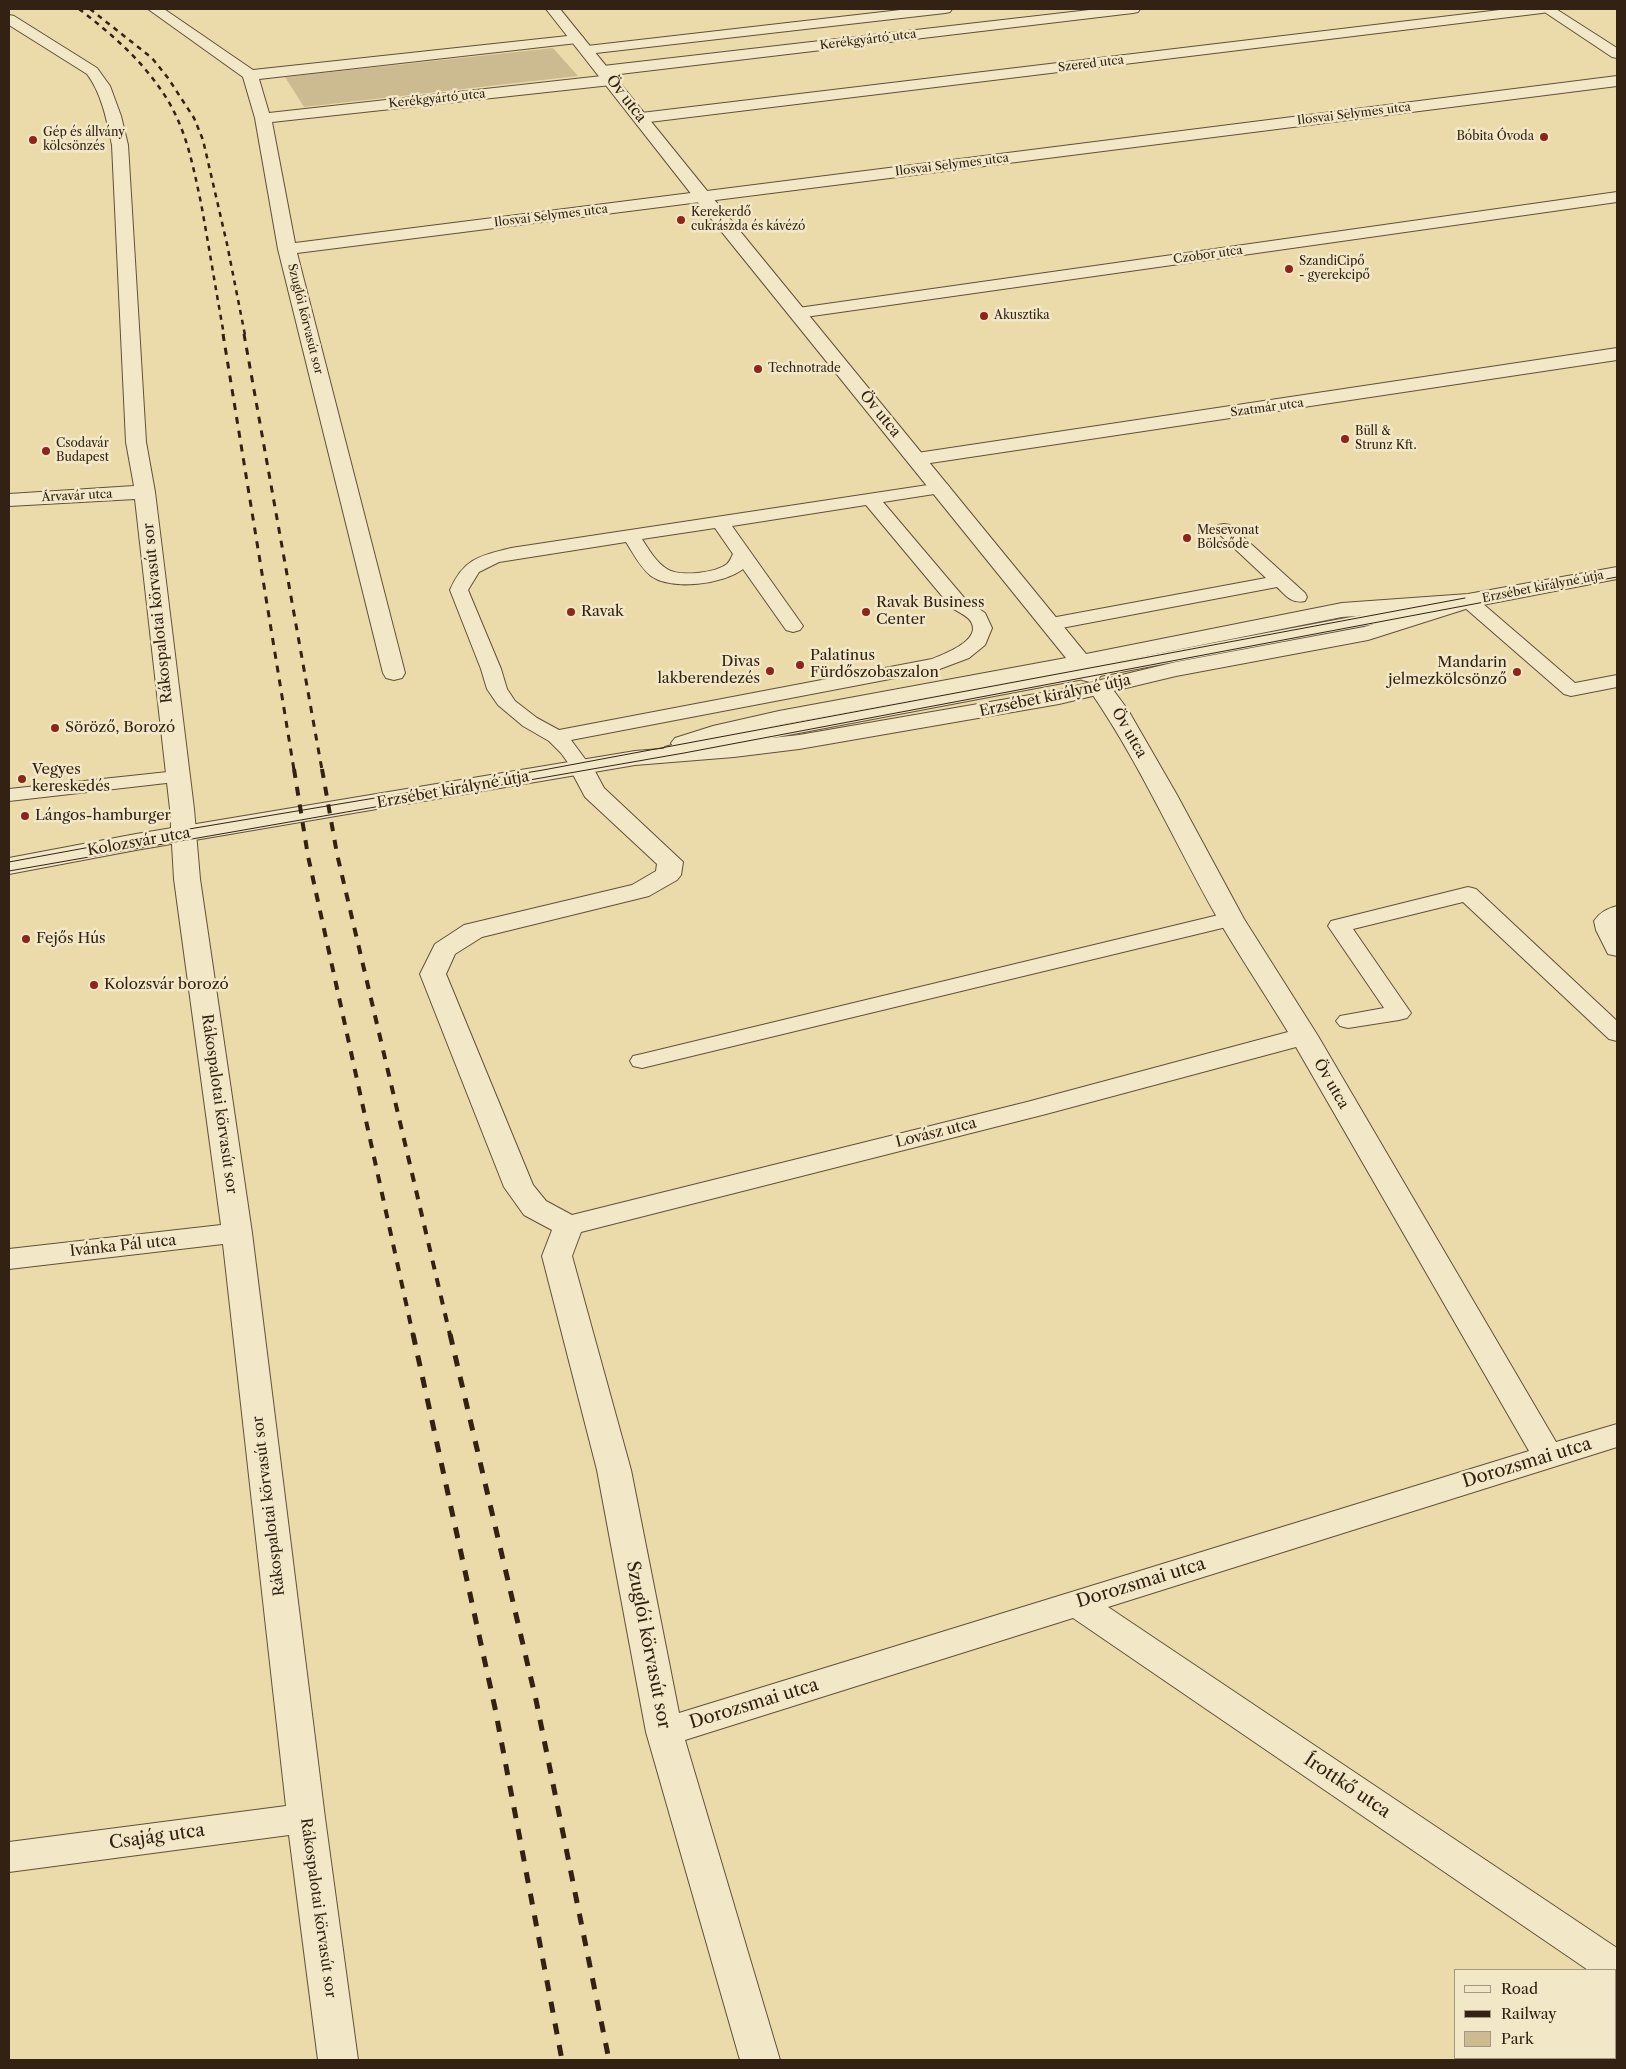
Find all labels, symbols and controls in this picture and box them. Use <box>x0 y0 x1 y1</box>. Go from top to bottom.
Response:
street label: Kerékgyártó utca <box>819 27 917 53</box>
street label: Szered utca <box>1057 53 1125 75</box>
street label: Öv utca <box>602 72 650 126</box>
street label: Kerékgyártó utca <box>388 87 486 111</box>
street label: Ilosvai Selymes utca <box>1296 100 1412 128</box>
place label: Gép és állvány kölcsönzés <box>43 126 125 154</box>
place label: Bóbita Óvoda <box>1456 130 1534 144</box>
marker: Bóbita Óvoda <box>1538 131 1550 143</box>
marker: Gép és állvány kölcsönzés <box>27 134 39 146</box>
street label: Ilosvai Selymes utca <box>894 151 1010 179</box>
street label: Ilosvai Selymes utca <box>493 202 609 230</box>
place label: Kerekerdő cukrászda és kávézó <box>691 206 805 234</box>
marker: Kerekerdő cukrászda és kávézó <box>675 214 687 226</box>
street label: Czobor utca <box>1172 243 1244 267</box>
place label: SzandiCipő - gyerekcipő <box>1299 255 1370 283</box>
street label: Szuglói körvasút sor <box>284 262 326 376</box>
marker: SzandiCipő - gyerekcipő <box>1283 263 1295 275</box>
place label: Akusztika <box>994 309 1050 323</box>
marker: Akusztika <box>978 310 990 322</box>
place label: Technotrade <box>768 362 841 376</box>
marker: Technotrade <box>752 363 764 375</box>
street label: Öv utca <box>856 387 904 441</box>
street label: Szatmár utca <box>1229 396 1305 420</box>
place label: Büll & Strunz Kft. <box>1355 425 1417 453</box>
marker: Büll & Strunz Kft. <box>1339 433 1351 445</box>
place label: Csodavár Budapest <box>56 437 109 465</box>
marker: Csodavár Budapest <box>40 445 52 457</box>
street label: Árvavár utca <box>41 487 113 505</box>
street label: Rákospalotai körvasút sor <box>140 522 176 704</box>
place label: Mesevonat Bölcsőde <box>1197 524 1259 552</box>
marker: Mesevonat Bölcsőde <box>1181 532 1193 544</box>
street label: Erzsébet királyné útja <box>1481 568 1605 606</box>
place label: Ravak Business Center <box>876 594 984 629</box>
place label: Ravak <box>581 603 624 621</box>
marker: Ravak <box>565 606 577 618</box>
marker: Ravak Business Center <box>860 606 872 618</box>
place label: Palatinus Fürdőszobaszalon <box>810 647 939 682</box>
place label: Divas lakberendezés <box>657 653 760 688</box>
place label: Mandarin jelmezkölcsönző <box>1388 654 1507 689</box>
marker: Palatinus Fürdőszobaszalon <box>794 659 806 671</box>
marker: Divas lakberendezés <box>764 665 776 677</box>
marker: Mandarin jelmezkölcsönző <box>1511 666 1523 678</box>
street label: Erzsébet királyné útja <box>978 671 1132 721</box>
street label: Öv utca <box>1107 705 1151 761</box>
place label: Söröző, Borozó <box>65 719 175 737</box>
marker: Söröző, Borozó <box>49 722 61 734</box>
place label: Vegyes kereskedés <box>32 761 110 796</box>
street label: Erzsébet királyné útja <box>375 768 531 812</box>
marker: Vegyes kereskedés <box>16 773 28 785</box>
place label: Lángos-hamburger <box>35 807 171 825</box>
marker: Lángos-hamburger <box>19 810 31 822</box>
street label: Kolozsvár utca <box>86 824 192 860</box>
place label: Fejős Hús <box>36 930 106 948</box>
marker: Fejős Hús <box>20 933 32 945</box>
place label: Kolozsvár borozó <box>104 976 229 994</box>
marker: Kolozsvár borozó <box>88 979 100 991</box>
street label: Rákospalotai körvasút sor <box>197 1013 241 1195</box>
street label: Öv utca <box>1309 1056 1353 1112</box>
street label: Lovász utca <box>894 1114 978 1152</box>
street label: Ivánka Pál utca <box>69 1231 177 1261</box>
street label: Rákospalotai körvasút sor <box>249 1415 289 1597</box>
street label: Dorozsmai utca <box>1460 1433 1594 1493</box>
street label: Dorozsmai utca <box>1074 1553 1208 1613</box>
street label: Szuglói körvasút sor <box>621 1559 675 1731</box>
street label: Dorozsmai utca <box>687 1674 821 1734</box>
street label: Írottkő utca <box>1300 1749 1394 1823</box>
street label: Rákospalotai körvasút sor <box>296 1817 340 1999</box>
street label: Csajág utca <box>108 1820 206 1854</box>
legend <box>1454 1969 1616 2059</box>
text: Road <box>1501 1979 1538 1998</box>
text: Railway <box>1501 2004 1557 2023</box>
text: Park <box>1501 2029 1534 2048</box>

